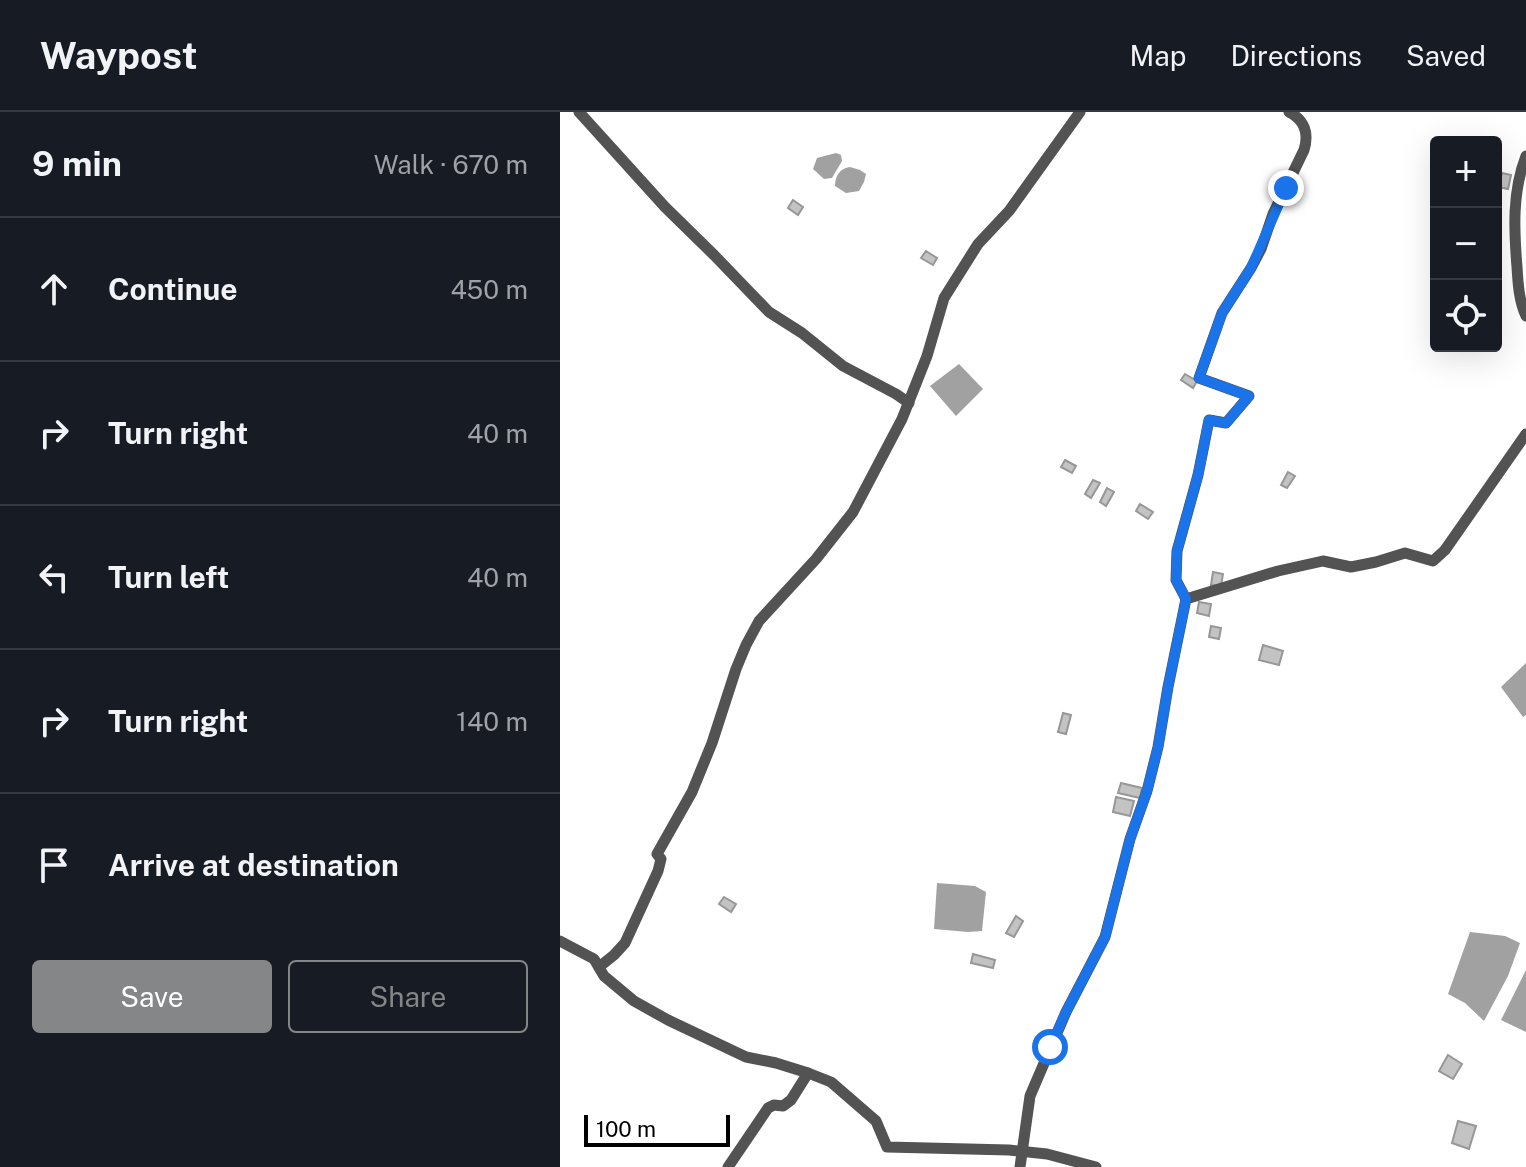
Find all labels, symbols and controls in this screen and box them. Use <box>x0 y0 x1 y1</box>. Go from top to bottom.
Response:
text: Waypost <box>40 33 198 78</box>
text: Map <box>1130 39 1186 72</box>
text: Directions <box>1230 39 1362 72</box>
text: Saved <box>1406 39 1486 72</box>
map controls <box>1430 136 1502 352</box>
button: + <box>1430 136 1502 208</box>
text: 9 min <box>32 144 122 184</box>
text: Walk · 670 m <box>374 149 528 180</box>
route end <box>1268 170 1304 206</box>
button: − <box>1430 208 1502 280</box>
icon: ahead <box>32 267 76 311</box>
text: Continue <box>108 271 238 307</box>
text: 450 m <box>451 274 528 305</box>
button: locate <box>1430 280 1502 352</box>
icon: right <box>32 411 76 455</box>
text: Turn right <box>108 415 248 451</box>
text: 40 m <box>467 418 528 449</box>
icon: left <box>32 555 76 599</box>
text: Turn left <box>108 559 229 595</box>
text: 40 m <box>467 562 528 593</box>
icon: right <box>32 699 76 743</box>
text: Turn right <box>108 703 248 739</box>
text: 140 m <box>456 706 528 737</box>
icon: arrive <box>32 843 76 887</box>
text: Arrive at destination <box>108 847 399 883</box>
button: Save <box>32 960 272 1033</box>
button: Share <box>288 960 528 1033</box>
route start <box>1032 1029 1068 1065</box>
scale bar <box>584 1111 730 1147</box>
text: 100 m <box>596 1116 656 1142</box>

